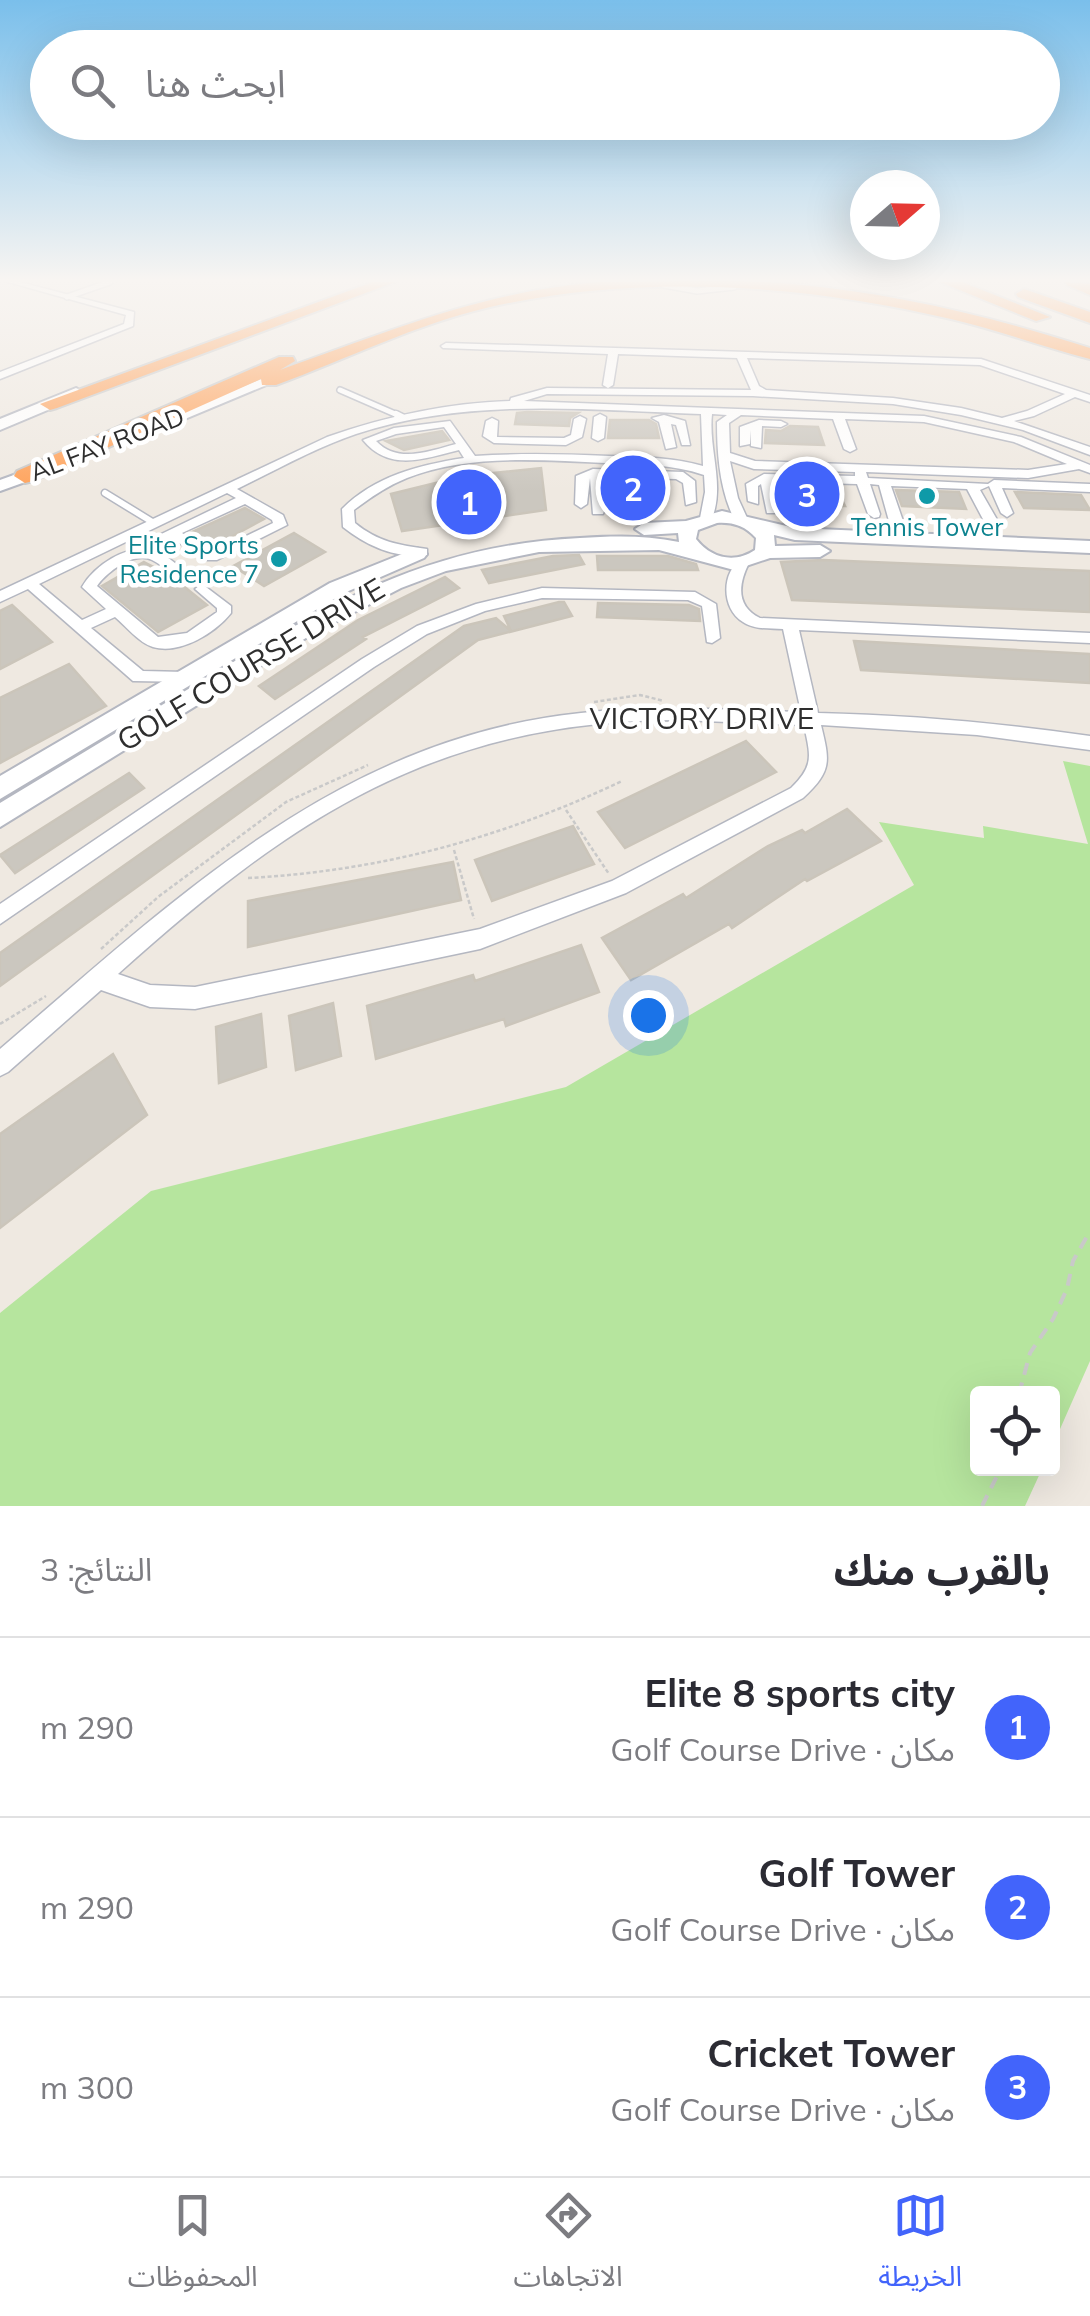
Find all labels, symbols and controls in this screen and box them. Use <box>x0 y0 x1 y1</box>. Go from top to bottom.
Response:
search box <box>30 30 1060 140</box>
icon: search <box>65 58 120 113</box>
text: ابحث هنا <box>145 59 286 107</box>
north arrow <box>850 170 940 260</box>
street label: AL FAY ROAD <box>25 400 188 487</box>
pin: 2 <box>600 450 666 526</box>
pin: 3 <box>774 456 840 532</box>
pin: 1 <box>436 464 502 540</box>
marker: Tennis Tower <box>916 485 938 507</box>
place label: Tennis Tower <box>851 511 1003 542</box>
place label: Elite Sports Residence 7 <box>120 529 259 589</box>
marker: Elite Sports Residence 7 <box>268 548 290 570</box>
street label: GOLF COURSE DRIVE <box>110 569 391 759</box>
street label: VICTORY DRIVE <box>589 699 815 737</box>
your location <box>623 990 674 1041</box>
map controls <box>970 1386 1060 1476</box>
button: locate <box>970 1386 1060 1476</box>
text: بالقرب منك <box>834 1543 1050 1596</box>
text: النتائج: 3 <box>40 1549 152 1589</box>
text: Elite 8 sports city <box>645 1669 955 1717</box>
text: 290 m <box>40 1707 134 1747</box>
text: 1 <box>1008 1707 1027 1747</box>
text: مكان · Golf Course Drive <box>610 1729 955 1769</box>
text: Golf Tower <box>758 1849 955 1897</box>
text: 290 m <box>40 1887 134 1927</box>
text: 2 <box>1008 1887 1027 1927</box>
text: مكان · Golf Course Drive <box>610 1909 955 1949</box>
text: Cricket Tower <box>707 2029 955 2077</box>
text: 300 m <box>40 2067 134 2107</box>
text: 3 <box>1008 2067 1027 2107</box>
text: مكان · Golf Course Drive <box>610 2089 955 2129</box>
tab: المحفوظات <box>128 2188 258 2307</box>
tab: الاتجاهات <box>513 2188 623 2307</box>
tab: الخريطة <box>878 2188 962 2307</box>

